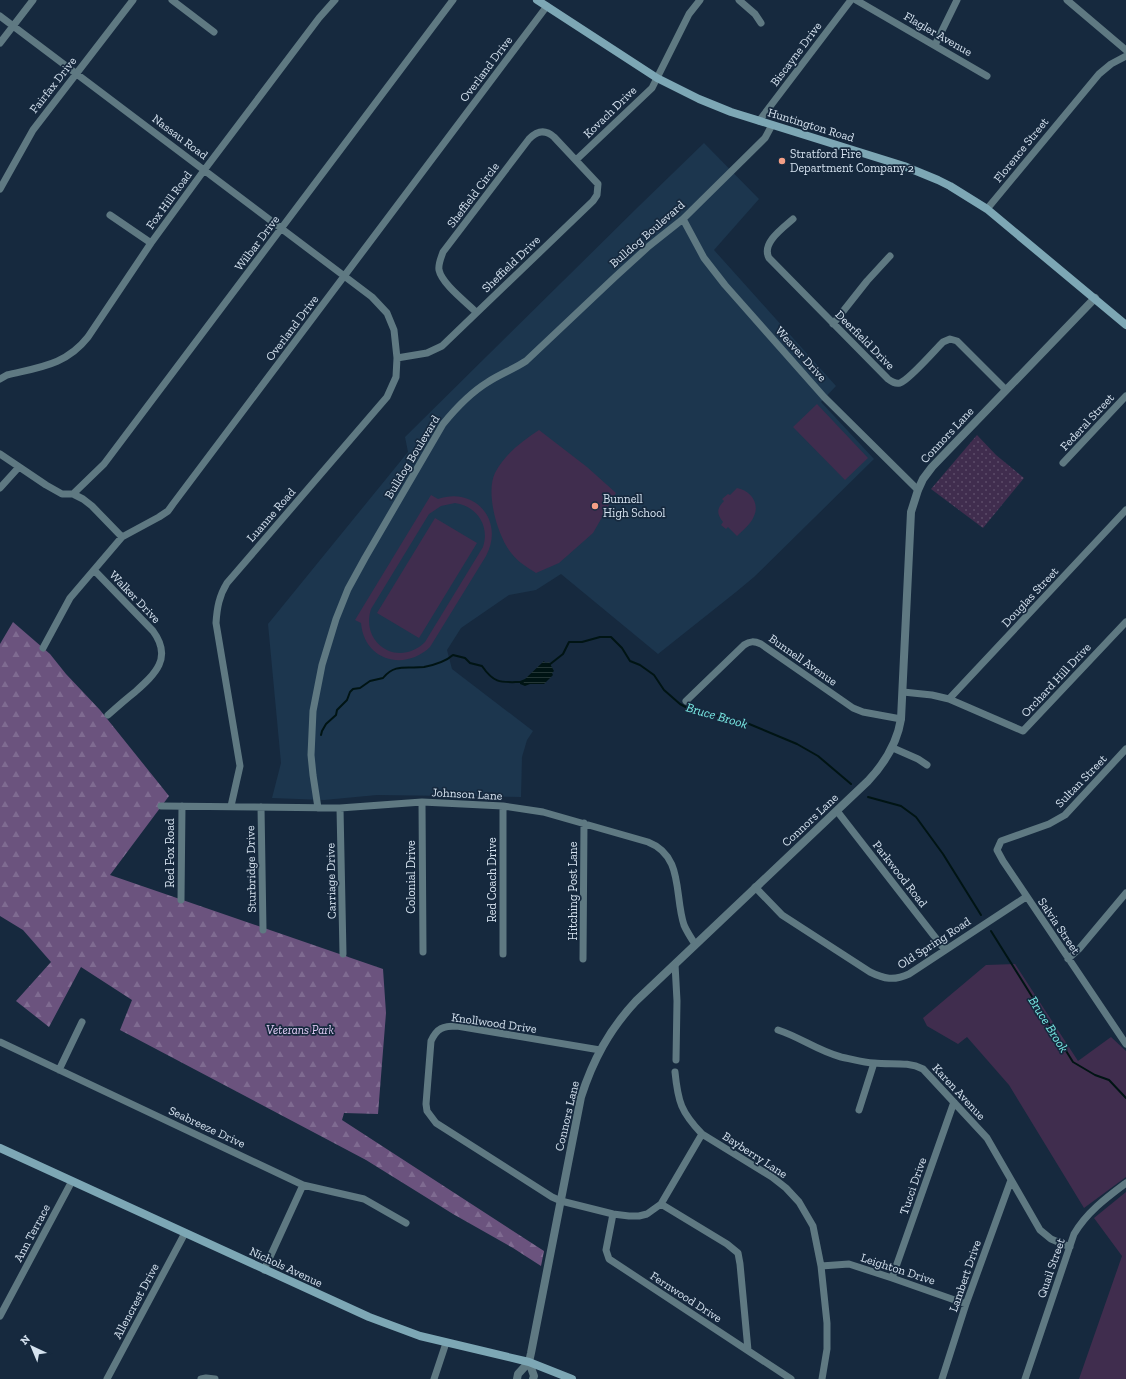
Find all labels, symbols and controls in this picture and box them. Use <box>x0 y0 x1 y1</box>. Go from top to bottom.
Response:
street label: Flagler Avenue <box>901 9 975 59</box>
street label: Biscayne Drive <box>767 19 825 89</box>
street label: Overland Drive <box>457 33 515 105</box>
street label: Fairfax Drive <box>27 54 80 116</box>
street label: Kovach Drive <box>581 83 640 141</box>
street label: Huntington Road <box>766 105 856 145</box>
street label: Nassau Road <box>149 112 211 163</box>
street label: Florence Street <box>991 114 1052 185</box>
place label: Stratford Fire Department Company 2 <box>790 147 914 175</box>
marker: Stratford Fire Department Company 2 <box>777 156 787 166</box>
street label: Sheffield Circle <box>444 159 502 230</box>
street label: Fox Hill Road <box>143 168 195 232</box>
street label: Bulldog Boulevard <box>607 197 688 270</box>
street label: Wilbar Drive <box>232 212 283 273</box>
street label: Sheffield Drive <box>479 232 543 295</box>
street label: Overland Drive <box>263 292 321 364</box>
street label: Deerfield Drive <box>832 307 898 373</box>
street label: Weaver Drive <box>773 324 830 385</box>
street label: Federal Street <box>1057 390 1117 453</box>
street label: Connors Lane <box>917 404 977 466</box>
street label: Bulldog Boulevard <box>382 412 443 501</box>
street label: Luanne Road <box>244 485 298 545</box>
place label: Bunnell High School <box>603 492 666 520</box>
marker: Bunnell High School <box>590 501 600 511</box>
street label: Douglas Street <box>999 564 1062 630</box>
street label: Walker Drive <box>107 568 164 626</box>
street label: Bunnell Avenue <box>766 631 840 689</box>
street label: Orchard Hill Drive <box>1018 640 1094 720</box>
water label: Bruce Brook <box>684 700 750 731</box>
street label: Sultan Street <box>1052 751 1110 810</box>
street label: Johnson Lane <box>431 785 503 803</box>
street label: Connors Lane <box>779 790 841 850</box>
street label: Red Fox Road <box>163 818 177 888</box>
street label: Sturbridge Drive <box>243 825 259 913</box>
street label: Red Coach Drive <box>485 837 499 923</box>
street label: Parkwood Road <box>870 838 930 910</box>
street label: Colonial Drive <box>404 840 418 914</box>
street label: Hitching Post Lane <box>566 841 580 940</box>
street label: Carriage Drive <box>323 843 339 919</box>
street label: Salvia Street <box>1035 895 1083 957</box>
street label: Old Spring Road <box>895 914 974 972</box>
water label: Bruce Brook <box>1025 993 1072 1055</box>
street label: Knollwood Drive <box>450 1010 538 1036</box>
park label: Veterans Park <box>266 1023 334 1037</box>
street label: Karen Avenue <box>930 1061 989 1123</box>
street label: Connors Lane <box>552 1079 582 1153</box>
street label: Seabreeze Drive <box>167 1103 248 1151</box>
street label: Bayberry Lane <box>720 1129 790 1181</box>
street label: Tucci Drive <box>897 1155 929 1216</box>
street label: Ann Terrace <box>11 1201 53 1264</box>
street label: Quail Street <box>1034 1236 1068 1300</box>
street label: Lambert Drive <box>946 1238 984 1314</box>
street label: Nichols Avenue <box>247 1244 325 1290</box>
street label: Leighton Drive <box>859 1250 937 1288</box>
street label: Allencrest Drive <box>110 1261 162 1341</box>
street label: Fernwood Drive <box>648 1269 725 1326</box>
north arrow <box>12 1327 52 1367</box>
text: N <box>18 1332 33 1348</box>

